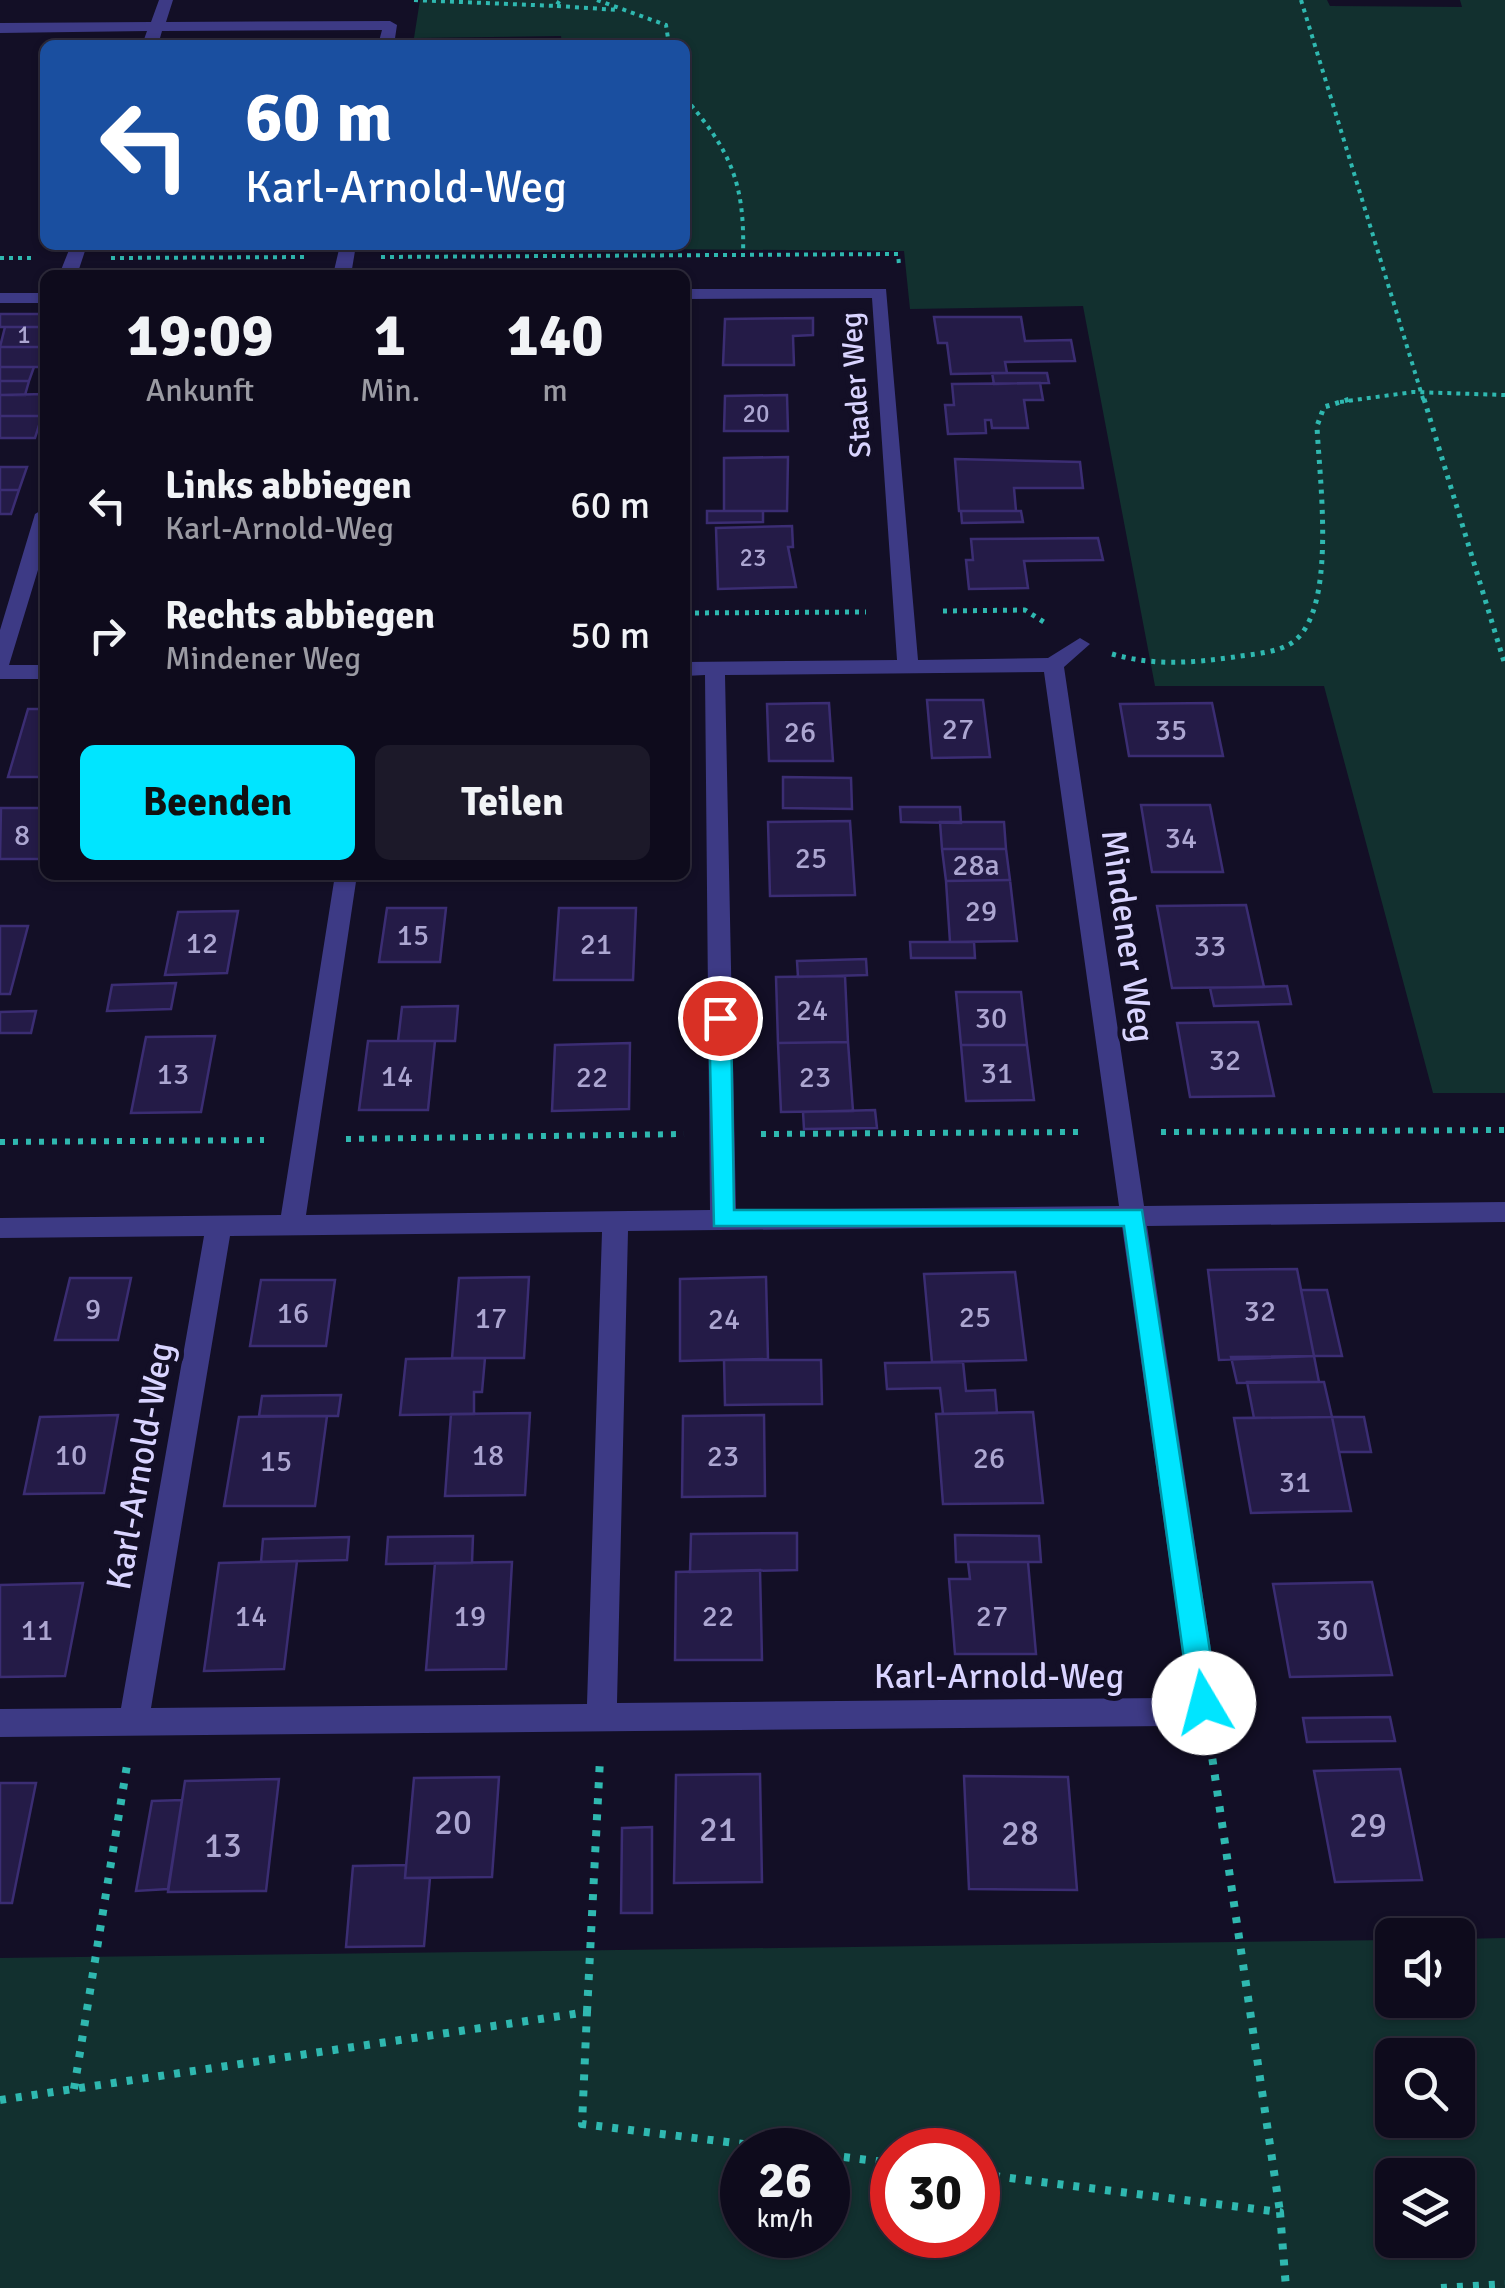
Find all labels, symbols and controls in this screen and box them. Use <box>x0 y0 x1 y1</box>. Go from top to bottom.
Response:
text: 60 m <box>245 74 393 160</box>
icon: left <box>80 80 210 210</box>
text: Karl-Arnold-Weg <box>245 160 567 215</box>
text: 19:09 <box>126 299 274 373</box>
text: 1 <box>374 299 406 373</box>
text: 140 <box>507 299 604 373</box>
street label: Stader Weg <box>832 311 880 459</box>
house number: 1 <box>17 319 31 350</box>
text: Ankunft <box>146 371 254 410</box>
text: Min. <box>360 371 420 410</box>
text: m <box>542 371 568 410</box>
house number: 20 <box>742 398 770 429</box>
text: Links abbiegen <box>165 462 412 509</box>
icon: left <box>80 478 135 533</box>
text: 60 m <box>570 482 650 529</box>
text: Karl-Arnold-Weg <box>165 509 394 548</box>
house number: 23 <box>739 542 767 573</box>
text: Rechts abbiegen <box>165 592 435 639</box>
icon: right <box>80 608 135 663</box>
text: 50 m <box>570 612 650 659</box>
text: Mindener Weg <box>165 639 361 678</box>
house number: 27 <box>942 711 974 748</box>
house number: 35 <box>1155 712 1187 749</box>
house number: 26 <box>784 714 816 751</box>
button: Beenden <box>80 745 355 860</box>
button: Teilen <box>375 745 650 860</box>
house number: 8 <box>14 817 30 854</box>
house number: 34 <box>1165 820 1197 857</box>
street label: Mindener Weg <box>1092 827 1164 1045</box>
house number: 25 <box>795 840 827 877</box>
house number: 28a <box>952 847 1000 884</box>
house number: 29 <box>965 893 997 930</box>
house number: 15 <box>397 917 429 954</box>
house number: 12 <box>186 925 218 962</box>
house number: 21 <box>580 926 612 963</box>
house number: 33 <box>1194 928 1226 965</box>
pin <box>678 976 763 1061</box>
icon: arrive <box>693 991 748 1046</box>
house number: 24 <box>796 992 828 1029</box>
house number: 30 <box>975 1000 1007 1037</box>
house number: 32 <box>1209 1042 1241 1079</box>
house number: 31 <box>981 1055 1013 1092</box>
house number: 13 <box>157 1056 189 1093</box>
house number: 14 <box>381 1058 413 1095</box>
house number: 22 <box>576 1059 608 1096</box>
house number: 23 <box>799 1059 831 1096</box>
house number: 9 <box>85 1291 101 1328</box>
house number: 32 <box>1244 1293 1276 1330</box>
house number: 16 <box>277 1295 309 1332</box>
house number: 25 <box>959 1299 991 1336</box>
house number: 17 <box>475 1300 507 1337</box>
house number: 24 <box>708 1301 740 1338</box>
street label: Karl-Arnold-Weg <box>97 1339 183 1593</box>
house number: 10 <box>55 1437 87 1474</box>
house number: 18 <box>472 1437 504 1474</box>
house number: 23 <box>707 1438 739 1475</box>
house number: 26 <box>973 1440 1005 1477</box>
house number: 15 <box>260 1443 292 1480</box>
house number: 31 <box>1279 1464 1311 1501</box>
house number: 14 <box>235 1598 267 1635</box>
house number: 19 <box>454 1598 486 1635</box>
house number: 22 <box>702 1598 734 1635</box>
house number: 27 <box>976 1598 1008 1635</box>
house number: 11 <box>21 1612 53 1649</box>
house number: 30 <box>1316 1612 1348 1649</box>
position arrow <box>1152 1651 1256 1755</box>
street label: Karl-Arnold-Weg <box>874 1655 1124 1698</box>
house number: 20 <box>434 1801 472 1844</box>
house number: 29 <box>1349 1804 1387 1847</box>
house number: 21 <box>699 1808 737 1851</box>
house number: 28 <box>1001 1812 1039 1855</box>
house number: 13 <box>204 1824 242 1867</box>
map controls <box>1375 1918 1475 2258</box>
button: sound <box>1375 1918 1475 2018</box>
button: search <box>1375 2038 1475 2138</box>
speed limit sign: 30 <box>870 2128 1000 2258</box>
text: 26 <box>758 2150 812 2212</box>
button: layers <box>1375 2158 1475 2258</box>
text: km/h <box>757 2203 813 2234</box>

